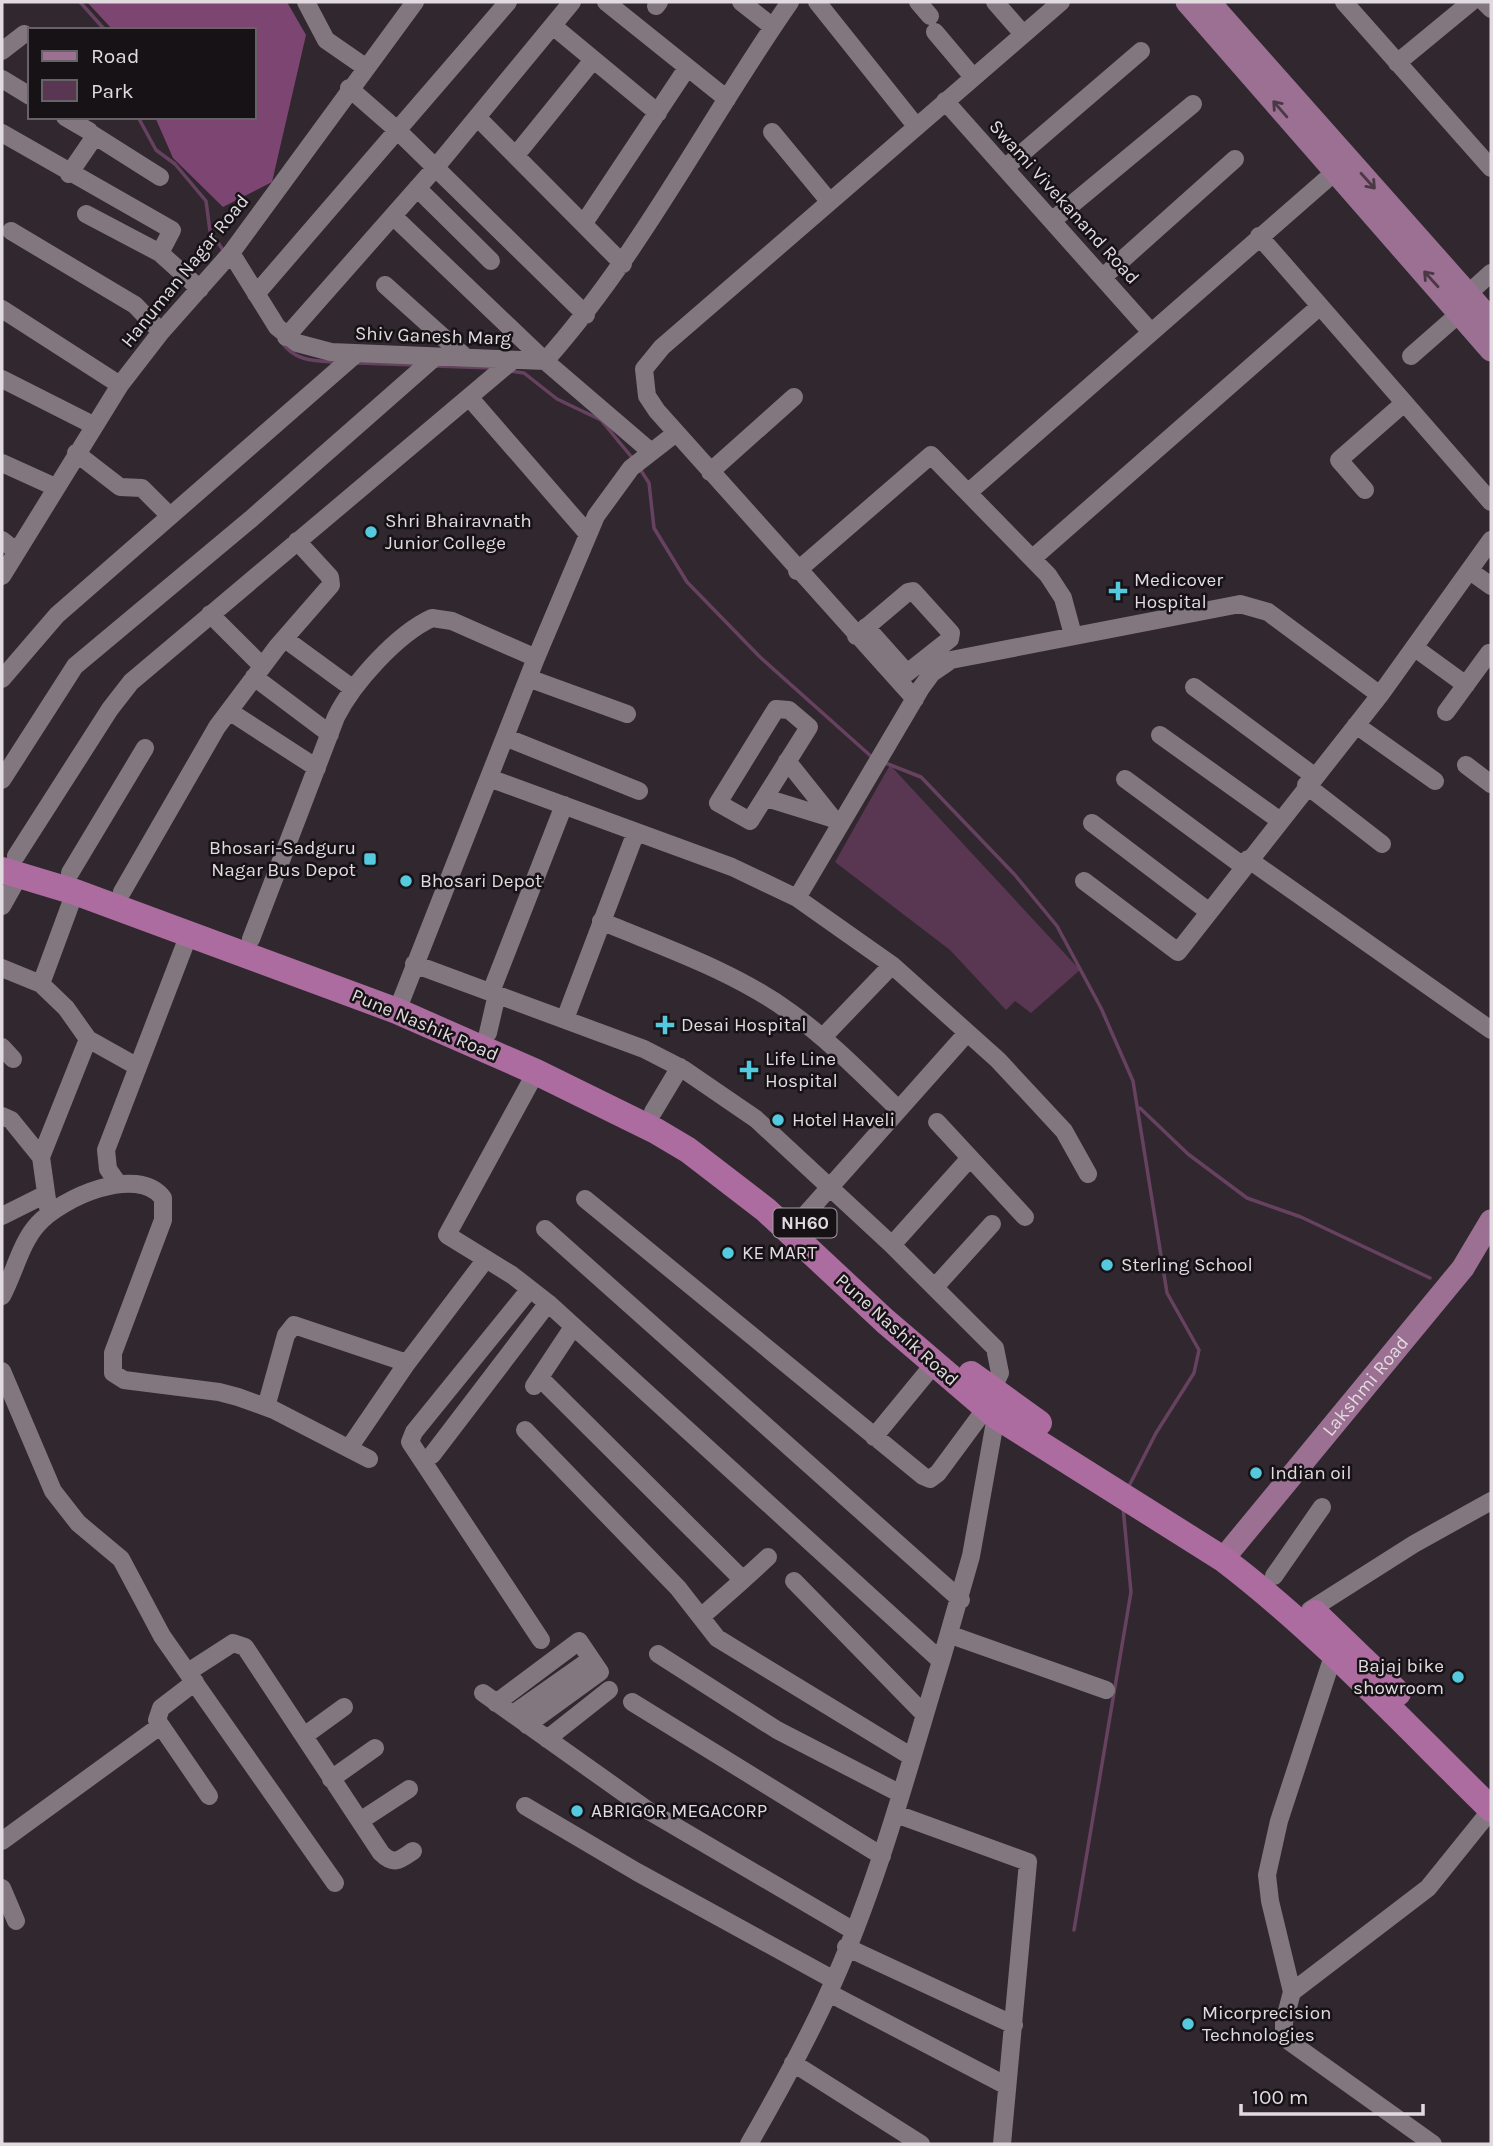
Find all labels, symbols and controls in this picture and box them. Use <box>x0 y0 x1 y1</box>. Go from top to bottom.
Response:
legend <box>28 28 256 119</box>
text: Road <box>91 44 139 68</box>
text: Park <box>91 79 134 103</box>
one-way arrow <box>1272 100 1288 118</box>
street label: Swami Vivekanand Road <box>984 115 1144 289</box>
one-way arrow <box>1360 172 1377 189</box>
street label: Hanuman Nagar Road <box>117 190 253 352</box>
one-way arrow <box>1423 270 1439 288</box>
street label: Shiv Ganesh Marg <box>354 322 512 350</box>
place label: Shri Bhairavnath Junior College <box>385 510 532 554</box>
marker: Shri Bhairavnath Junior College <box>363 524 379 540</box>
place label: Medicover Hospital <box>1134 569 1223 613</box>
marker: Medicover Hospital <box>1108 581 1128 601</box>
place label: Bhosari-Sadguru Nagar Bus Depot <box>209 837 356 881</box>
marker: Bhosari-Sadguru Nagar Bus Depot <box>362 851 378 867</box>
place label: Bhosari Depot <box>420 870 542 892</box>
marker: Bhosari Depot <box>398 873 414 889</box>
street label: Pune Nashik Road <box>348 984 502 1066</box>
place label: Desai Hospital <box>681 1014 807 1036</box>
marker: Desai Hospital <box>655 1015 675 1035</box>
place label: Life Line Hospital <box>765 1048 838 1092</box>
marker: Life Line Hospital <box>739 1060 759 1080</box>
place label: Hotel Haveli <box>792 1109 895 1131</box>
marker: Hotel Haveli <box>770 1112 786 1128</box>
road number: NH60 <box>774 1208 836 1238</box>
place label: KE MART <box>742 1242 817 1264</box>
marker: KE MART <box>720 1245 736 1261</box>
place label: Sterling School <box>1121 1254 1253 1276</box>
marker: Sterling School <box>1099 1257 1115 1273</box>
street label: Pune Nashik Road <box>831 1269 963 1391</box>
street label: Lakshmi Road <box>1318 1332 1413 1441</box>
place label: Indian oil <box>1270 1462 1352 1484</box>
marker: Indian oil <box>1248 1465 1264 1481</box>
place label: Bajaj bike showroom <box>1353 1655 1444 1699</box>
marker: Bajaj bike showroom <box>1450 1669 1466 1685</box>
place label: ABRIGOR MEGACORP <box>591 1800 767 1822</box>
marker: ABRIGOR MEGACORP <box>569 1803 585 1819</box>
place label: Micorprecision Technologies <box>1202 2002 1332 2046</box>
marker: Micorprecision Technologies <box>1180 2016 1196 2032</box>
scale bar <box>1241 2072 1423 2116</box>
text: 100 m <box>1252 2085 1309 2109</box>

